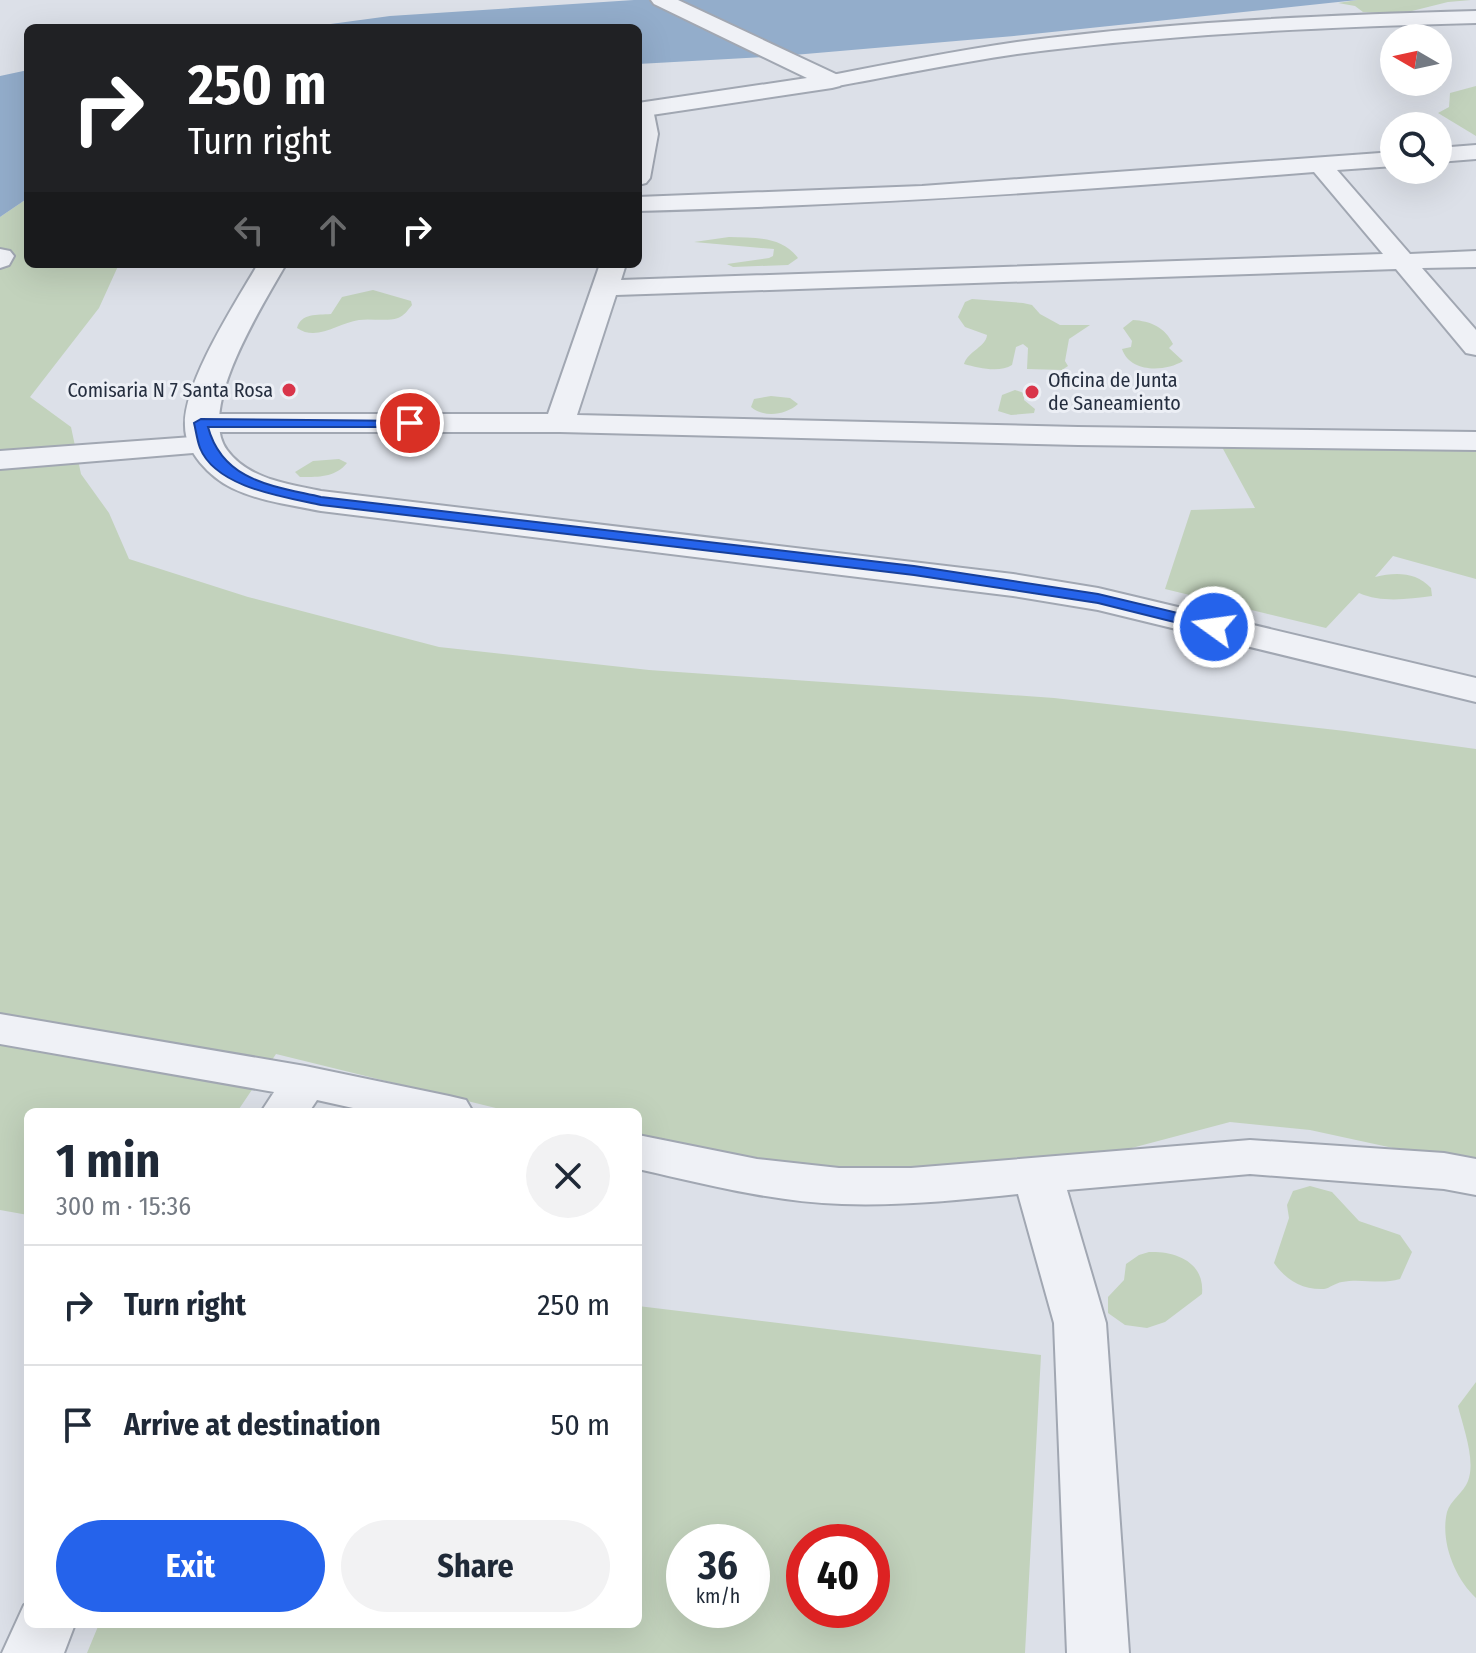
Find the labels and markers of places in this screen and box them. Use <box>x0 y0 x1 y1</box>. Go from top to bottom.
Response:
place label: Oficina de Junta de Saneamiento <box>1048 368 1181 415</box>
place label: Comisaria N 7 Santa Rosa <box>67 378 273 402</box>
marker: Comisaria N 7 Santa Rosa <box>280 381 298 399</box>
marker: Oficina de Junta de Saneamiento <box>1023 383 1041 401</box>
pin <box>376 389 444 457</box>

